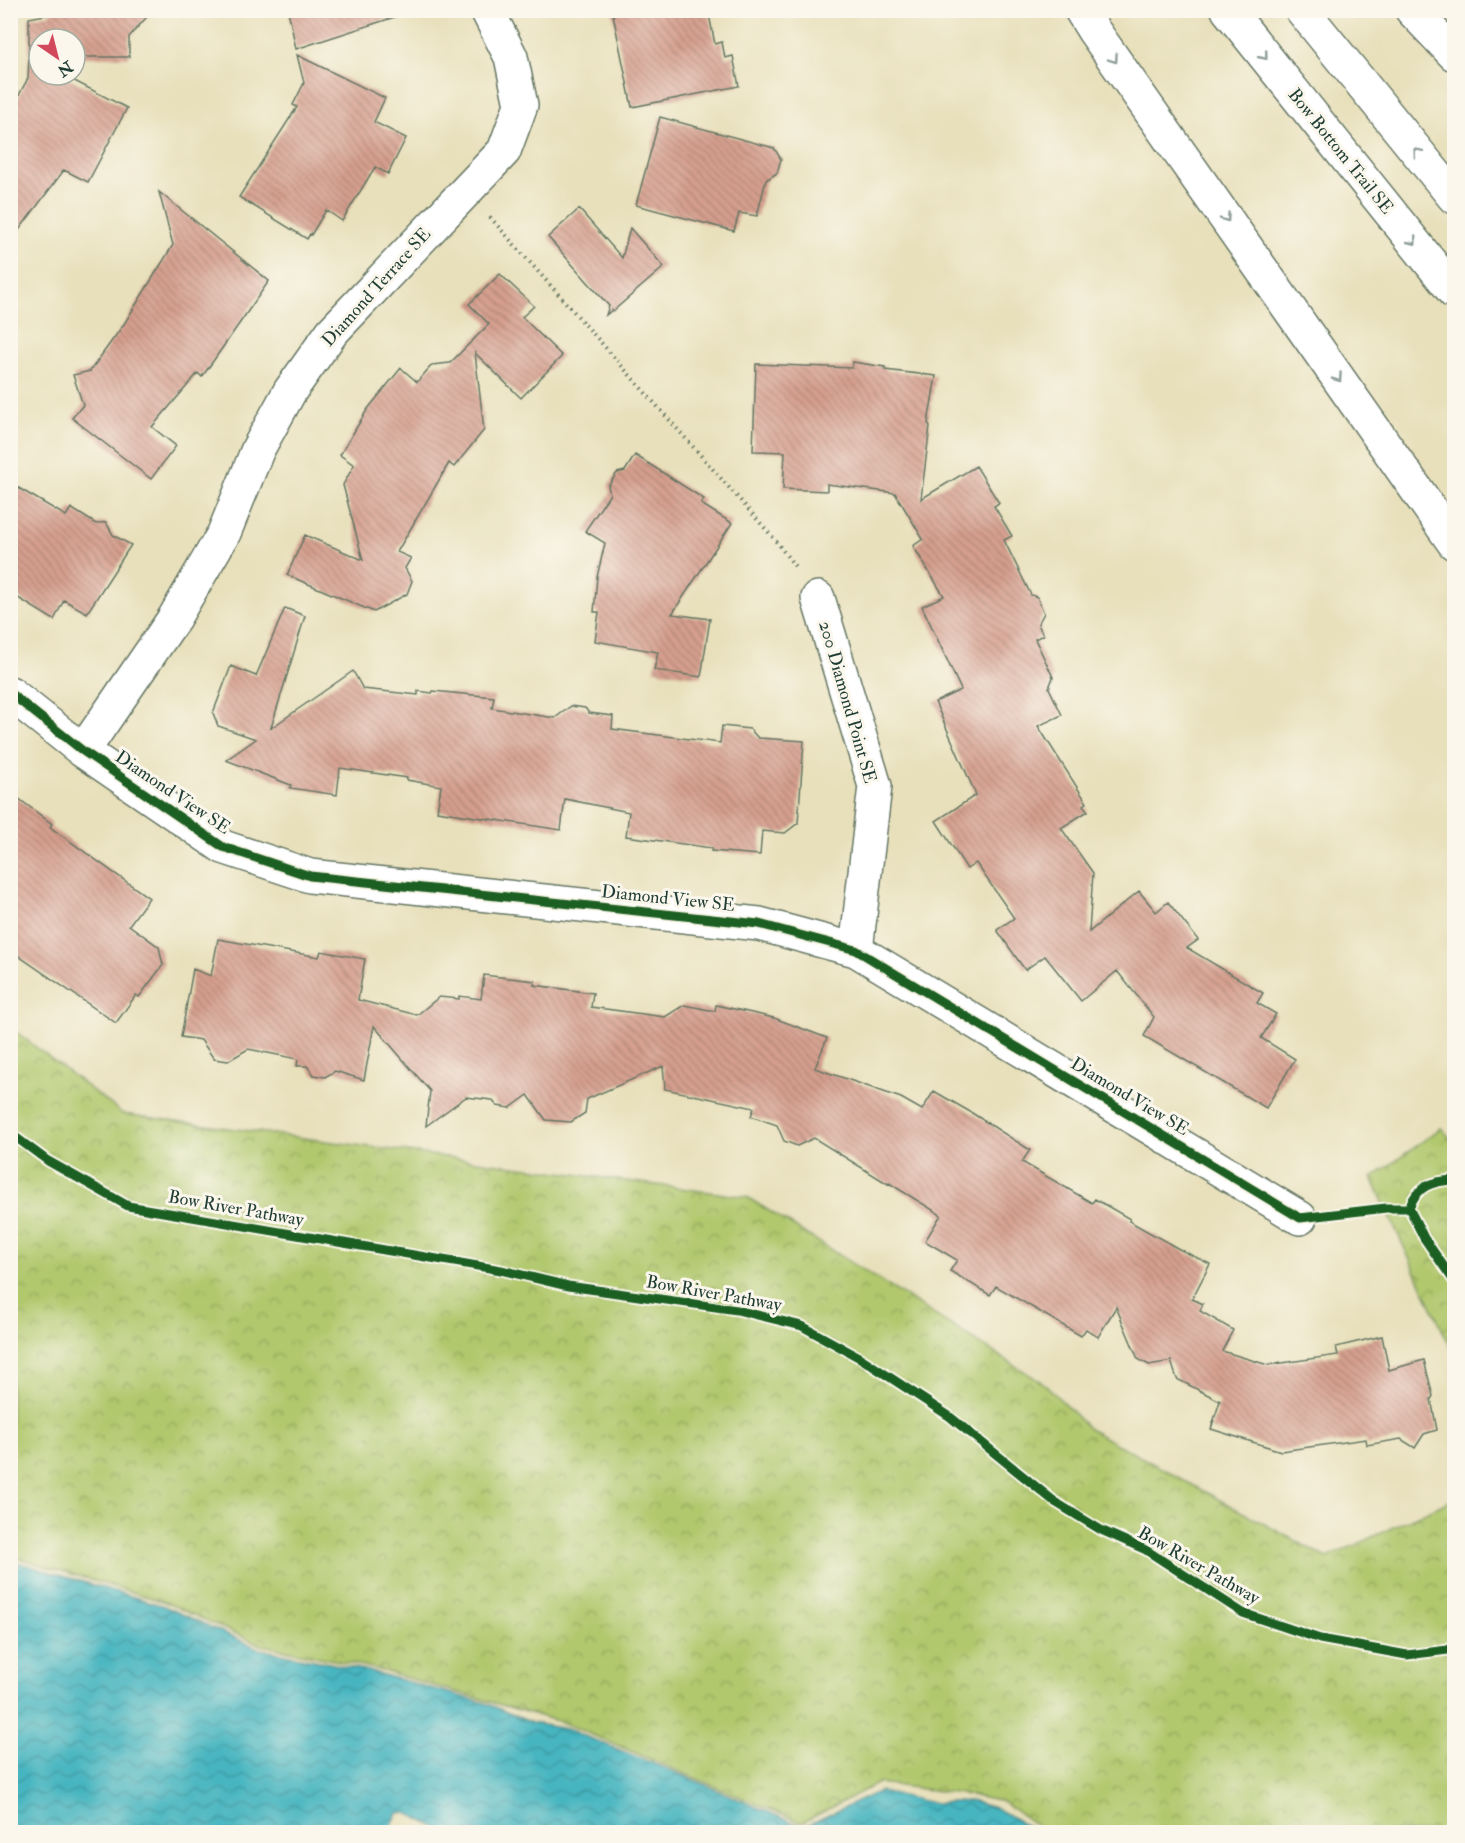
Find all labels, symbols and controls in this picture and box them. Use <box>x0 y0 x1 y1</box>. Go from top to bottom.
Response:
north arrow <box>27 27 87 87</box>
one-way arrow <box>1257 49 1268 60</box>
one-way arrow <box>1107 53 1118 64</box>
text: N <box>53 56 77 81</box>
street label: Bow Bottom Trail SE <box>1283 84 1398 219</box>
one-way arrow <box>1414 148 1425 159</box>
one-way arrow <box>1219 212 1230 223</box>
street label: Diamond Terrace SE <box>317 223 436 352</box>
one-way arrow <box>1406 234 1417 245</box>
one-way arrow <box>1331 371 1342 382</box>
street label: 200 Diamond Point SE <box>813 618 882 786</box>
street label: Diamond View SE <box>111 745 235 839</box>
street label: Diamond View SE <box>600 880 736 917</box>
street label: Diamond View SE <box>1066 1052 1193 1141</box>
street label: Bow River Pathway <box>166 1185 307 1232</box>
street label: Bow River Pathway <box>644 1270 785 1317</box>
street label: Bow River Pathway <box>1134 1521 1265 1610</box>

